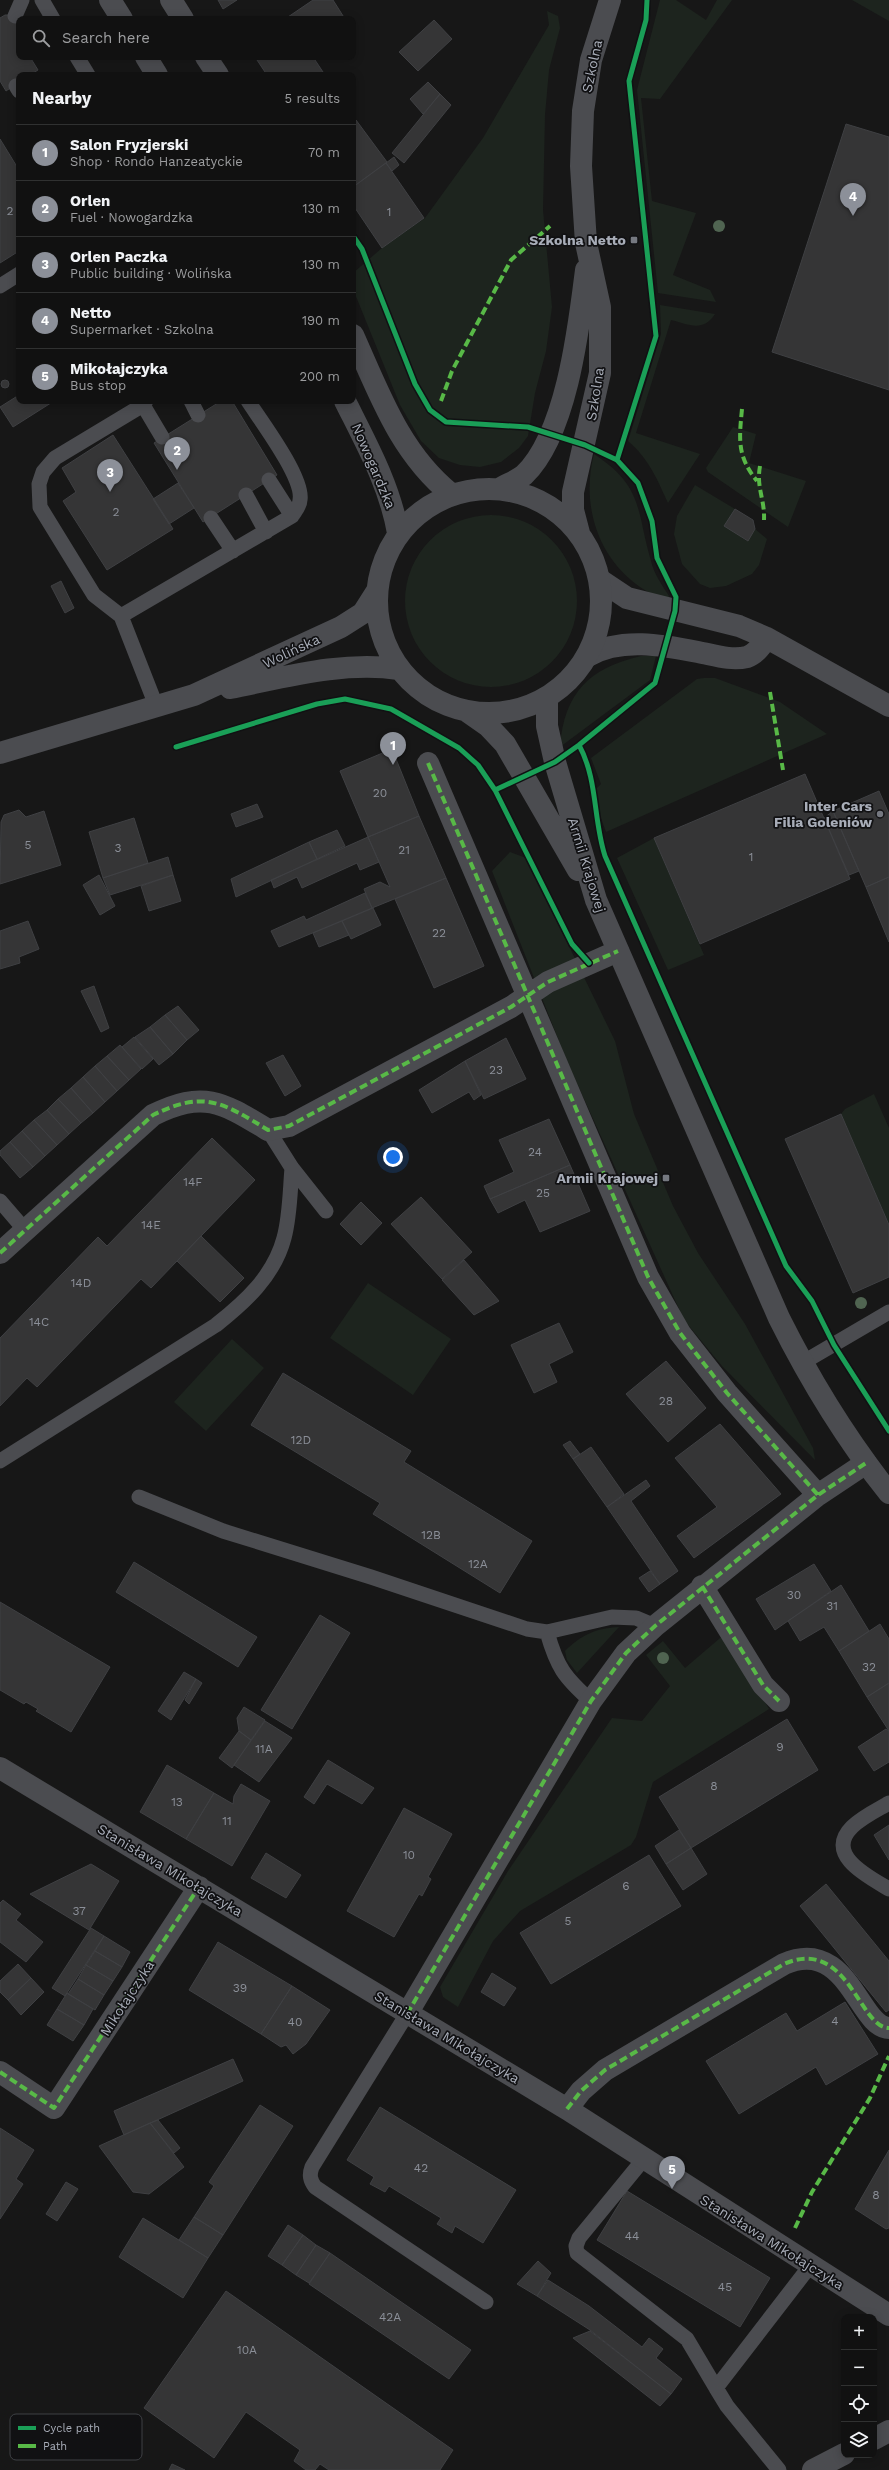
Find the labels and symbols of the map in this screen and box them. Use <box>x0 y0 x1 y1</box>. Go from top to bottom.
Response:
street label: Szkolna <box>579 38 605 94</box>
pin: 4 <box>840 183 866 216</box>
house number: 2 <box>7 204 14 218</box>
house number: 1 <box>387 205 391 219</box>
place label: Szkolna Netto <box>529 232 626 248</box>
marker: Szkolna Netto <box>629 235 639 245</box>
street label: Szkolna <box>583 366 607 422</box>
street label: Nowogardzka <box>349 421 399 511</box>
pin: 2 <box>164 437 190 470</box>
pin: 3 <box>97 459 123 492</box>
house number: 2 <box>113 505 120 519</box>
street label: Wolińska <box>260 631 322 671</box>
pin: 1 <box>380 732 406 765</box>
house number: 20 <box>373 786 387 800</box>
place label: Inter Cars Filia Goleniów <box>774 798 873 830</box>
marker: Inter Cars Filia Goleniów <box>875 809 885 819</box>
street label: Armii Krajowej <box>565 816 609 914</box>
house number: 5 <box>25 838 32 852</box>
house number: 3 <box>115 841 122 855</box>
house number: 21 <box>398 843 410 857</box>
house number: 1 <box>749 850 753 864</box>
house number: 22 <box>432 926 446 940</box>
house number: 23 <box>489 1063 503 1077</box>
house number: 24 <box>528 1145 542 1159</box>
your location <box>383 1147 403 1167</box>
place label: Armii Krajowej <box>557 1170 658 1186</box>
marker: Armii Krajowej <box>661 1173 671 1183</box>
house number: 14F <box>183 1175 203 1189</box>
house number: 25 <box>536 1186 550 1200</box>
house number: 14E <box>141 1218 161 1232</box>
house number: 14D <box>71 1276 91 1290</box>
house number: 14C <box>29 1315 49 1329</box>
house number: 28 <box>659 1394 673 1408</box>
house number: 12D <box>291 1433 311 1447</box>
house number: 12B <box>421 1528 441 1542</box>
house number: 12A <box>468 1557 488 1571</box>
house number: 30 <box>787 1588 801 1602</box>
house number: 31 <box>826 1599 838 1613</box>
house number: 32 <box>862 1660 876 1674</box>
house number: 9 <box>776 1740 784 1754</box>
house number: 11A <box>255 1742 273 1756</box>
house number: 8 <box>710 1779 718 1793</box>
house number: 13 <box>171 1795 183 1809</box>
house number: 11 <box>222 1814 232 1828</box>
street label: Stanisława Mikołajczyka <box>95 1820 245 1920</box>
house number: 10 <box>403 1848 415 1862</box>
house number: 6 <box>622 1879 630 1893</box>
house number: 37 <box>72 1904 86 1918</box>
house number: 5 <box>565 1914 572 1928</box>
street label: Mikołajczyka <box>97 1957 157 2039</box>
house number: 39 <box>233 1981 247 1995</box>
street label: Stanisława Mikołajczyka <box>372 1987 522 2087</box>
house number: 4 <box>831 2014 839 2028</box>
house number: 40 <box>288 2015 302 2029</box>
pin: 5 <box>659 2156 685 2189</box>
house number: 42 <box>414 2161 428 2175</box>
house number: 8 <box>872 2188 880 2202</box>
street label: Stanisława Mikołajczyka <box>697 2191 847 2293</box>
house number: 44 <box>625 2229 639 2243</box>
house number: 45 <box>718 2280 732 2294</box>
house number: 42A <box>379 2310 401 2324</box>
house number: 10A <box>237 2343 257 2357</box>
legend <box>10 2414 142 2460</box>
text: Cycle path <box>43 2422 100 2435</box>
text: Path <box>43 2440 67 2453</box>

